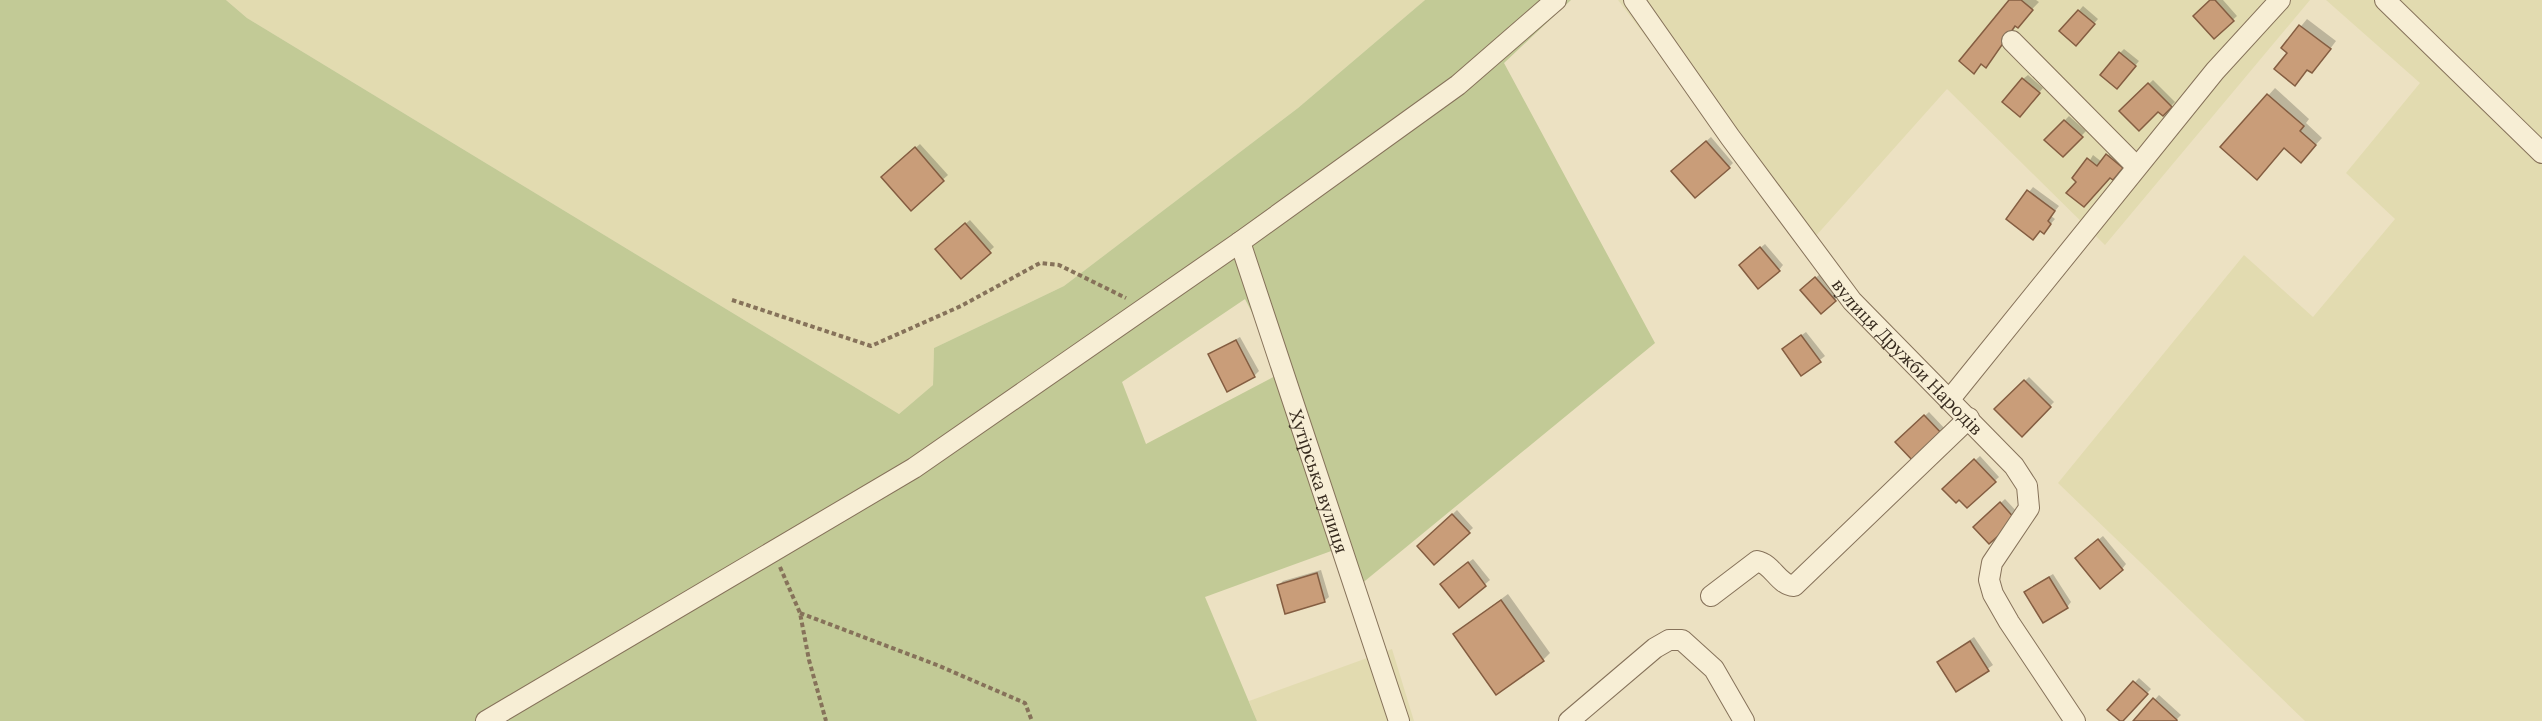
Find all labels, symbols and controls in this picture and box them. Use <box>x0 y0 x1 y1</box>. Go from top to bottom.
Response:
street label: вулиця Дружби Народів <box>1827 273 1988 439</box>
street label: Хутірська вулиця <box>1285 406 1354 556</box>

